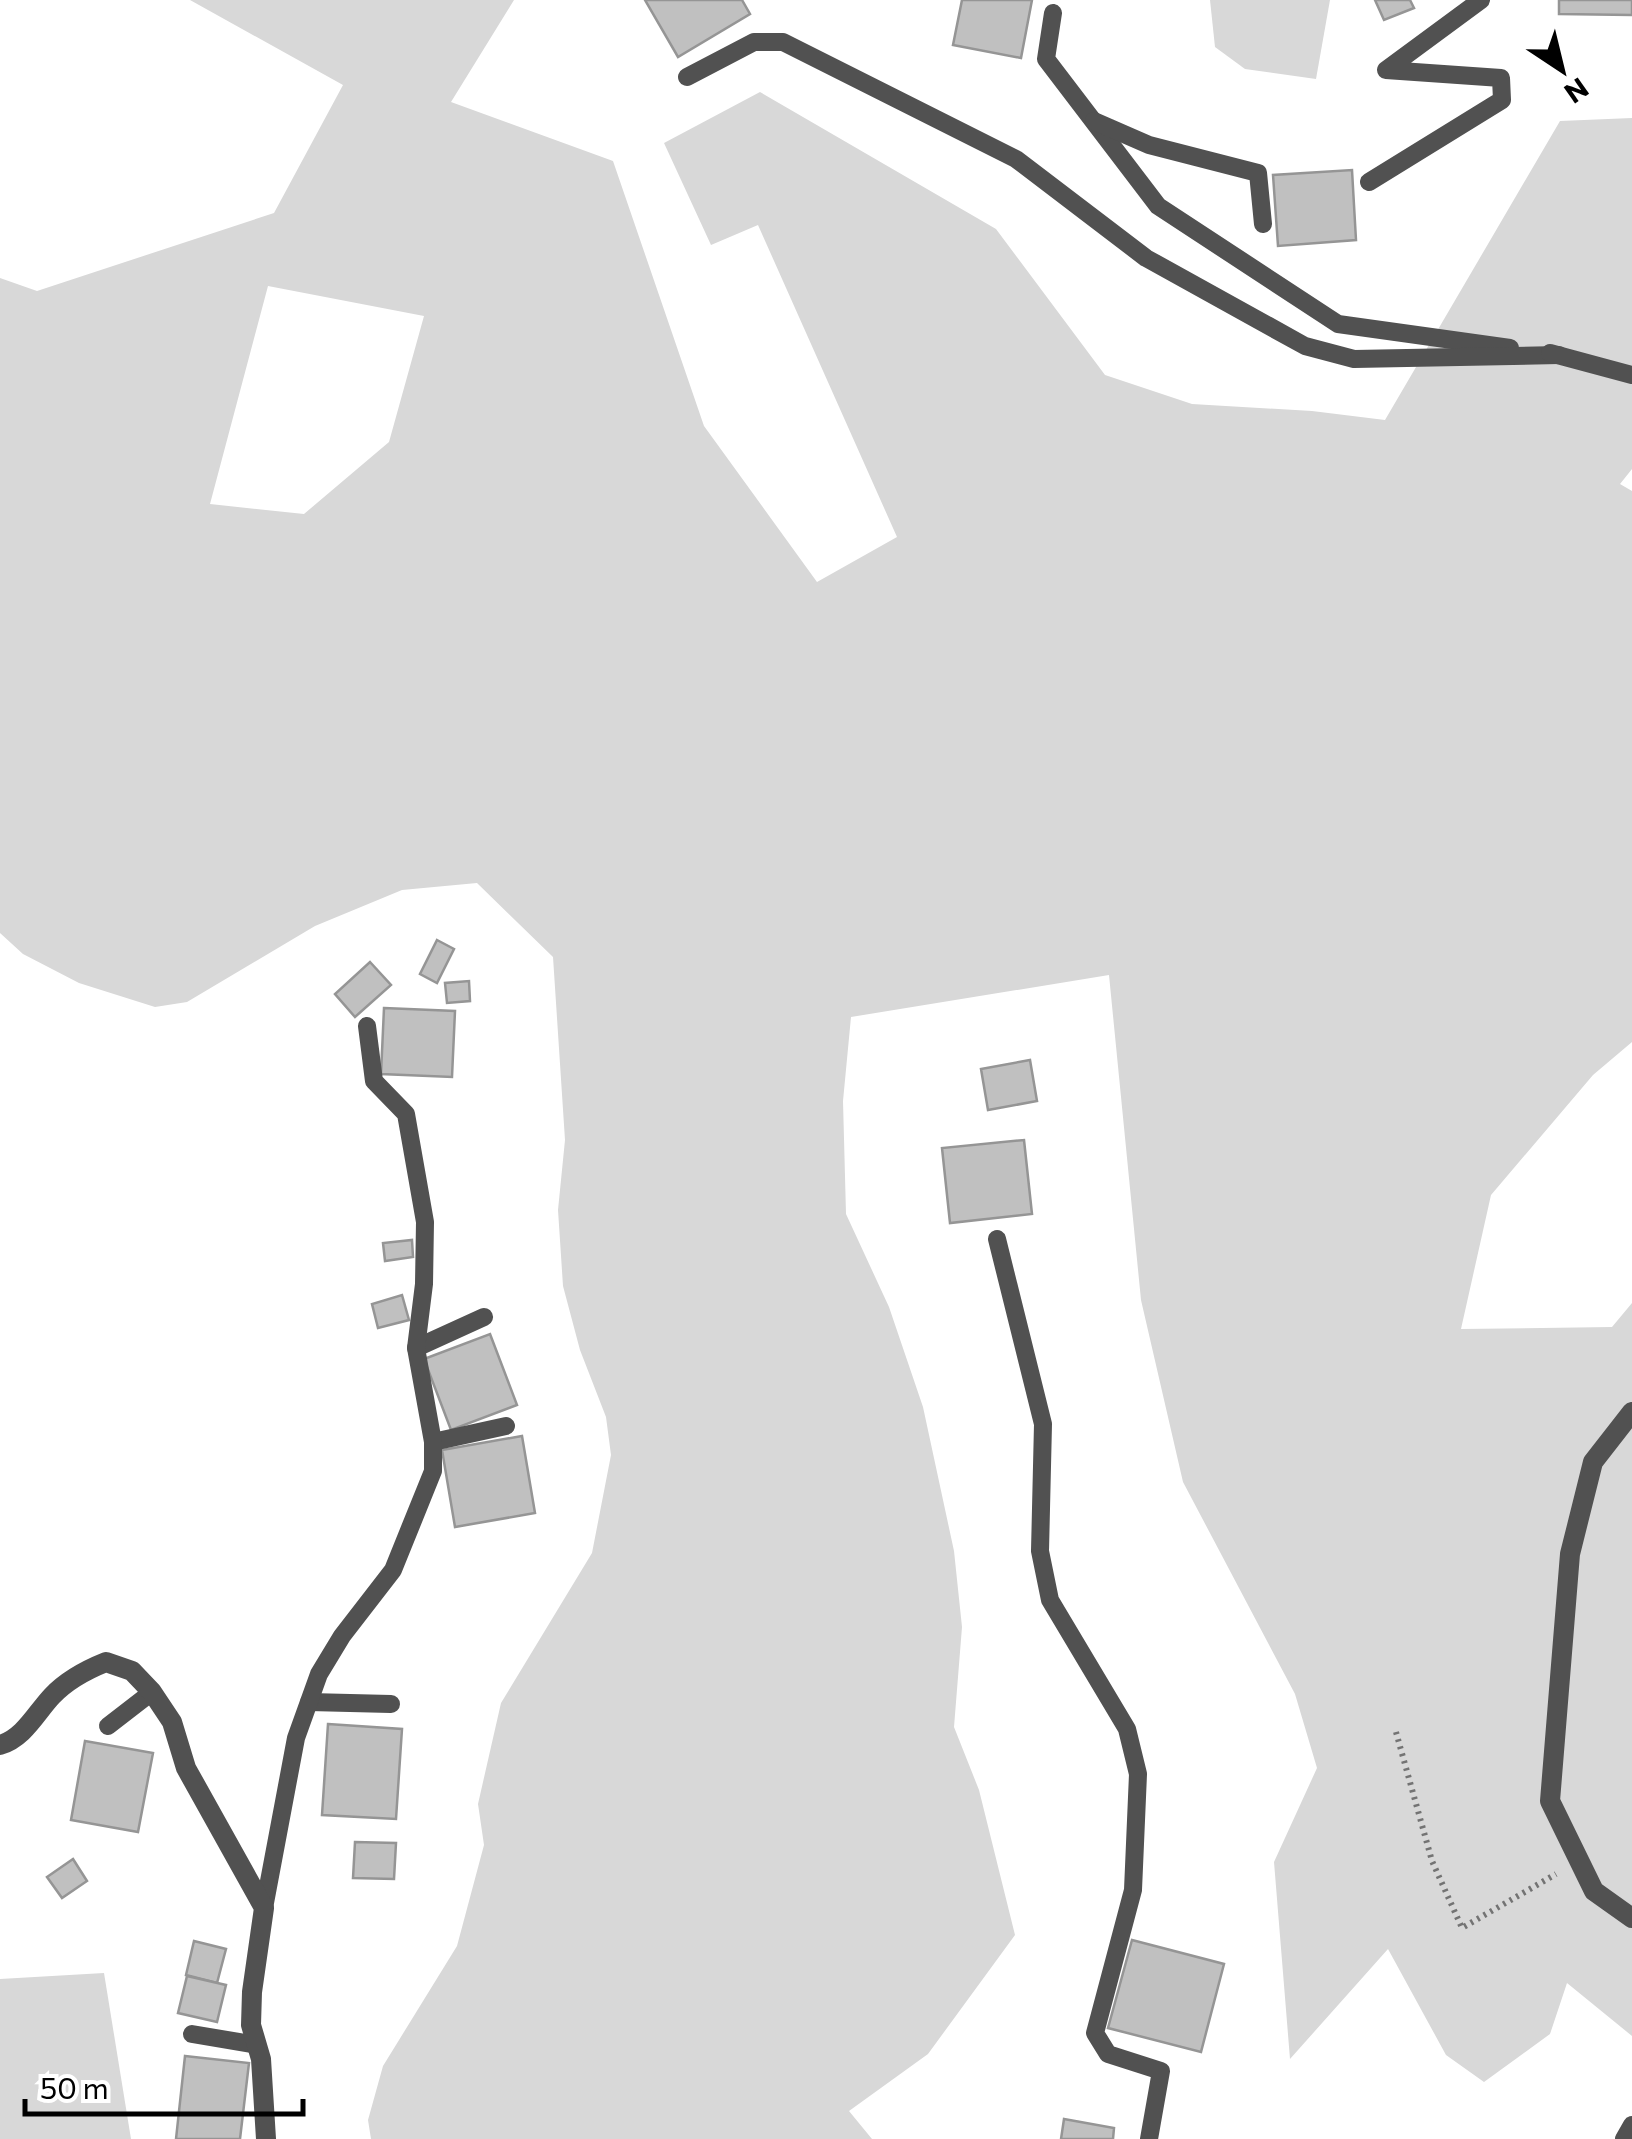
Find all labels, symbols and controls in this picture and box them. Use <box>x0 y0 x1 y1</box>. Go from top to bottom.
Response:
north arrow <box>1512 20 1612 120</box>
text: N <box>1559 71 1595 111</box>
scale bar <box>25 2054 302 2116</box>
text: 50 m <box>40 2068 109 2105</box>

